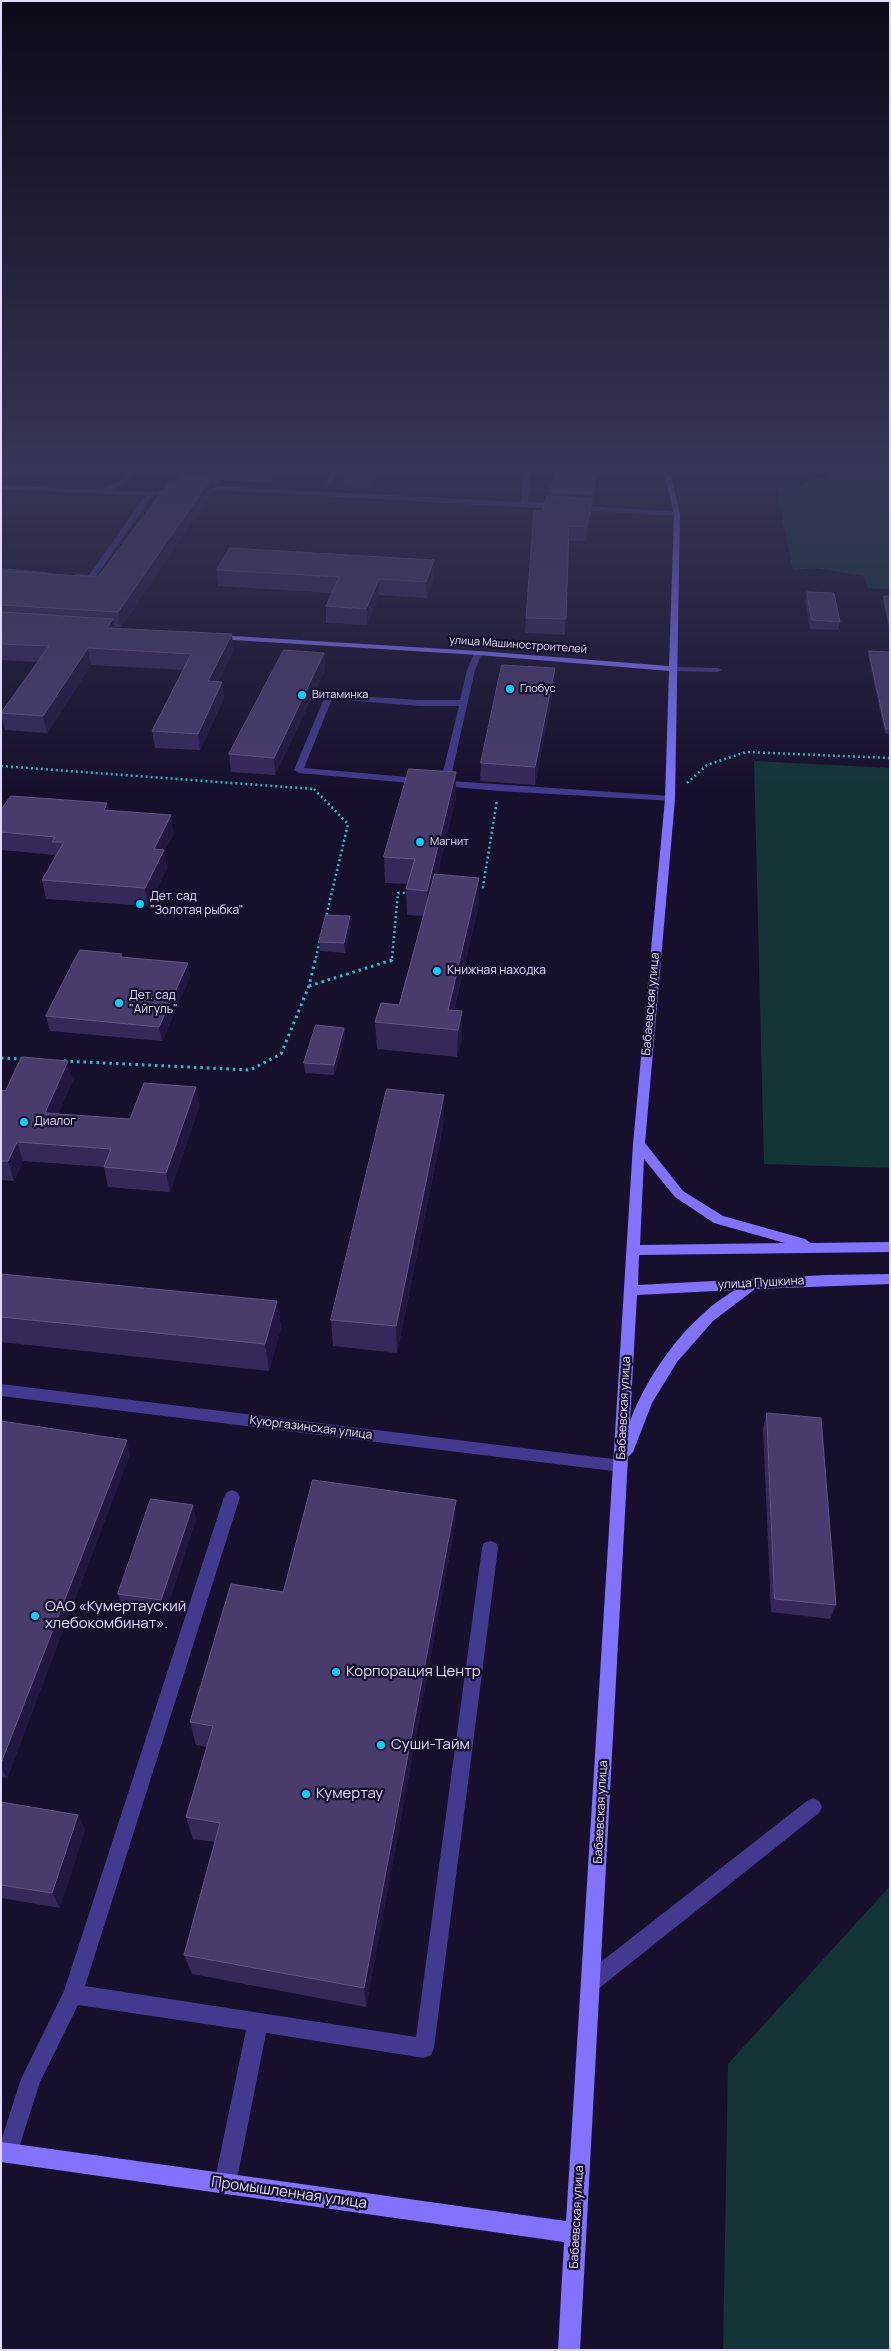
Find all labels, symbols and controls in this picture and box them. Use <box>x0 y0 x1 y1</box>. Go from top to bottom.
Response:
street label: улица Машиностроителей <box>449 634 587 656</box>
place label: Глобус <box>520 682 556 696</box>
marker: Глобус <box>504 683 516 695</box>
place label: Витаминка <box>312 688 368 702</box>
marker: Витаминка <box>296 689 308 701</box>
place label: Магнит <box>430 835 469 849</box>
marker: Магнит <box>414 836 426 848</box>
place label: Дет. сад "Золотая рыбка" <box>150 890 244 918</box>
marker: Дет. сад "Золотая рыбка" <box>134 898 146 910</box>
street label: Бабаевская улица <box>639 952 663 1056</box>
place label: Книжная находка <box>447 964 546 978</box>
marker: Книжная находка <box>431 965 443 977</box>
place label: Дет. сад "Айгуль" <box>129 989 178 1017</box>
marker: Дет. сад "Айгуль" <box>113 997 125 1009</box>
place label: Диалог <box>34 1115 76 1129</box>
marker: Диалог <box>18 1116 30 1128</box>
street label: улица Пушкина <box>717 1274 805 1292</box>
street label: Бабаевская улица <box>614 1356 634 1460</box>
street label: Куюргазинская улица <box>249 1413 373 1443</box>
place label: ОАО «Кумертауский хлебокомбинат». <box>45 1598 186 1633</box>
marker: ОАО «Кумертауский хлебокомбинат». <box>29 1610 41 1622</box>
place label: Корпорация Центр <box>346 1663 481 1681</box>
marker: Корпорация Центр <box>330 1666 342 1678</box>
place label: Суши-Тайм <box>391 1736 470 1754</box>
marker: Суши-Тайм <box>375 1739 387 1751</box>
street label: Бабаевская улица <box>591 1760 611 1864</box>
place label: Кумертау <box>316 1785 383 1803</box>
marker: Кумертау <box>300 1788 312 1800</box>
street label: Бабаевская улица <box>567 2165 587 2269</box>
street label: Промышленная улица <box>210 2173 368 2213</box>

